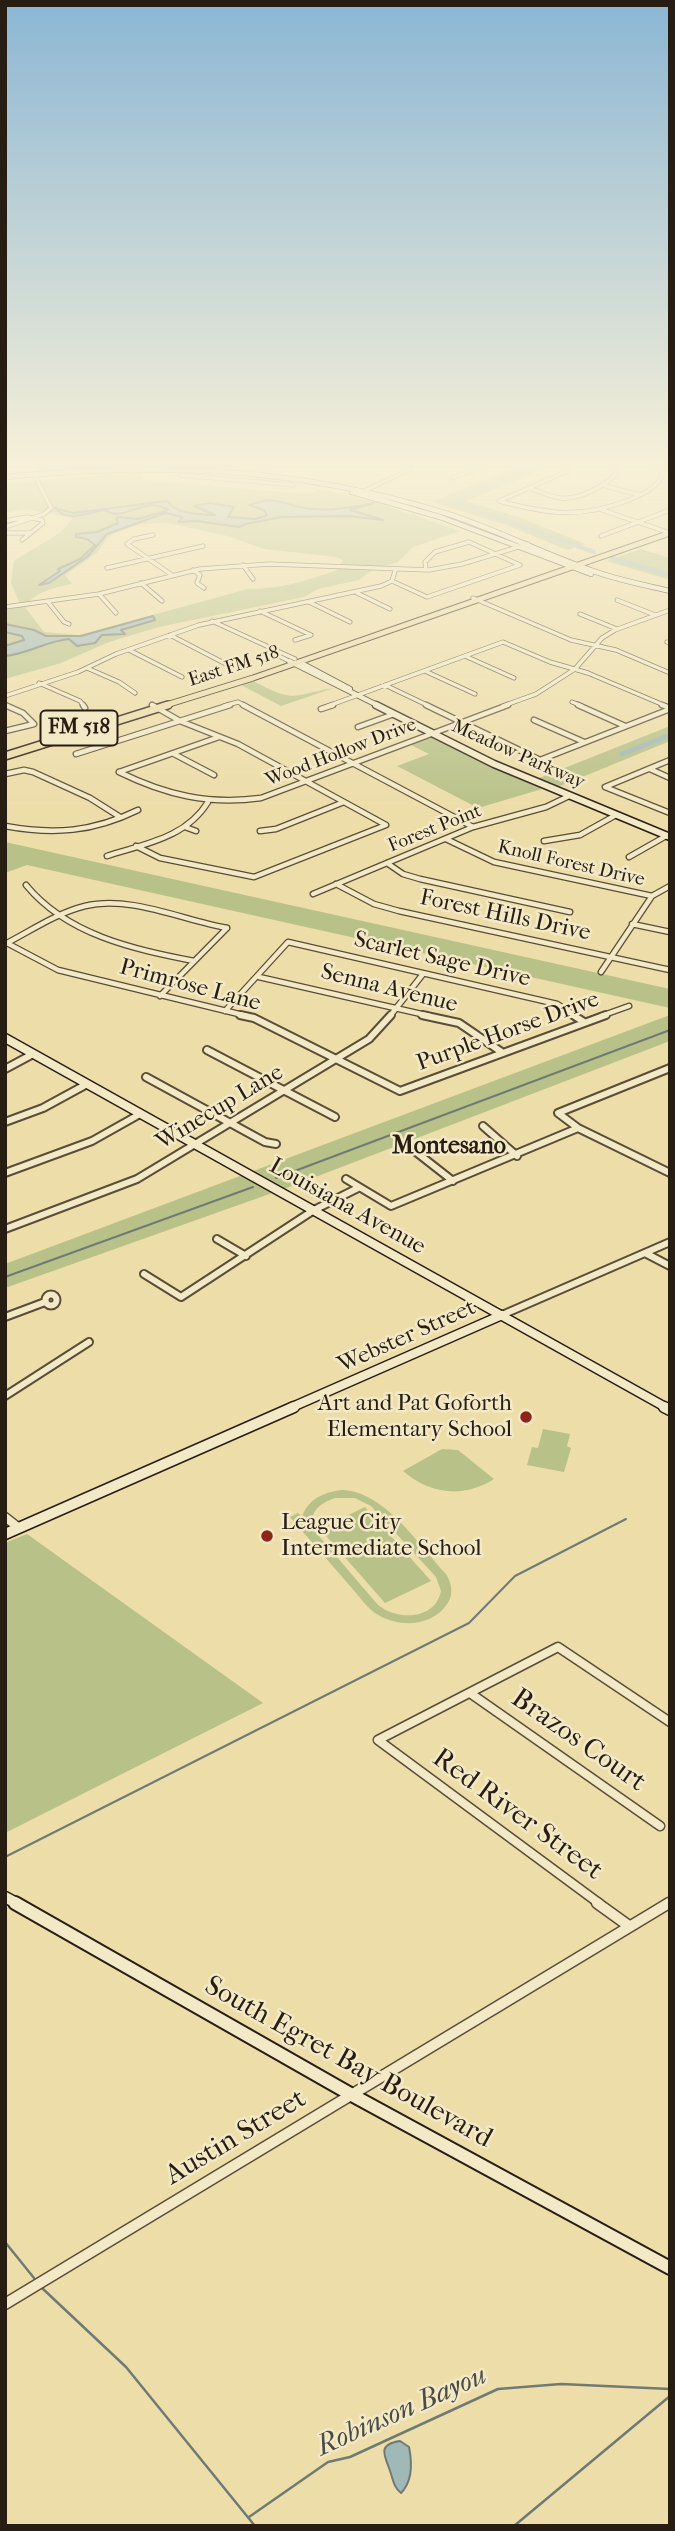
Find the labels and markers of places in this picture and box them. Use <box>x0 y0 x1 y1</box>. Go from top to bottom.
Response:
place label: Art and Pat Goforth Elementary School <box>318 1390 512 1444</box>
marker: Art and Pat Goforth Elementary School <box>518 1409 534 1425</box>
place label: League City Intermediate School <box>281 1509 482 1563</box>
marker: League City Intermediate School <box>259 1528 275 1544</box>

